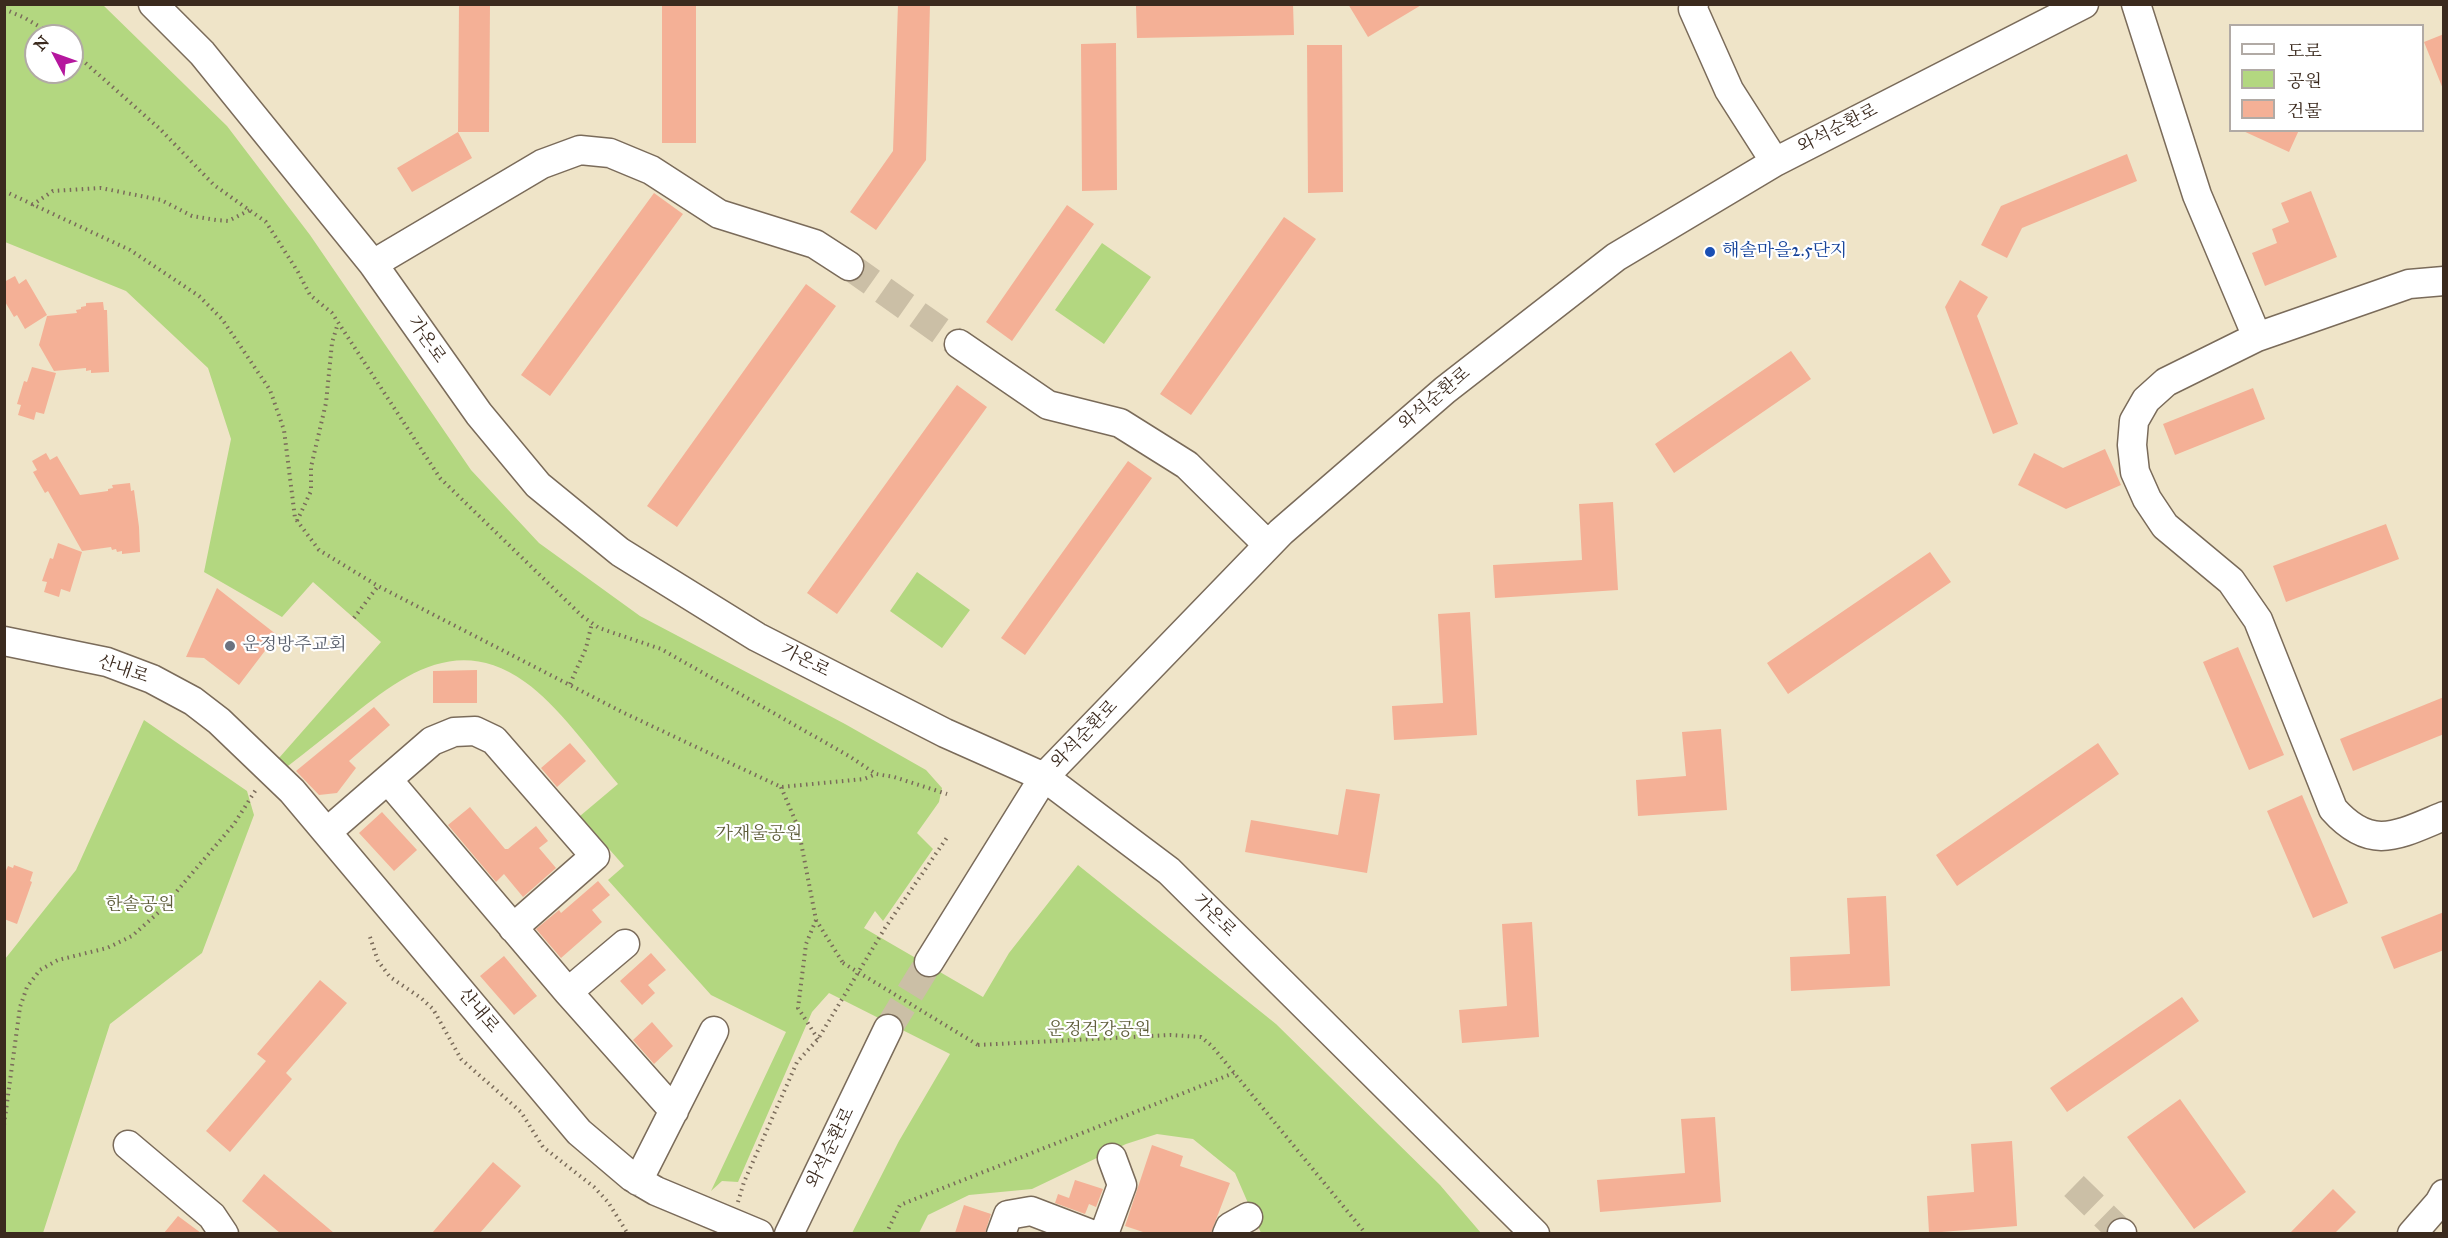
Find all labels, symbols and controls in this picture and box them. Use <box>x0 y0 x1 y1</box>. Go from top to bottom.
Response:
north arrow <box>24 24 84 84</box>
legend <box>2229 24 2424 132</box>
text: N <box>30 32 53 55</box>
text: 도로 <box>2287 40 2322 62</box>
text: 공원 <box>2287 70 2322 92</box>
street label: 와석순환로 <box>1794 100 1882 158</box>
text: 건물 <box>2287 100 2322 122</box>
place label: 해솔마을2.5단지 <box>1722 241 1847 263</box>
marker: 해솔마을2.5단지 <box>1703 245 1717 259</box>
street label: 가온로 <box>402 312 450 368</box>
street label: 와석순환로 <box>1395 363 1475 435</box>
place label: 운정방주교회 <box>242 635 346 657</box>
marker: 운정방주교회 <box>223 639 237 653</box>
street label: 가온로 <box>777 640 833 682</box>
street label: 산내로 <box>95 651 151 689</box>
street label: 와석순환로 <box>1047 696 1123 774</box>
park label: 가재울공원 <box>716 824 802 846</box>
street label: 가온로 <box>1188 890 1240 942</box>
park label: 한솔공원 <box>105 895 175 917</box>
street label: 산내로 <box>453 984 503 1038</box>
park label: 운정건강공원 <box>1047 1020 1151 1042</box>
street label: 와석순환로 <box>802 1104 860 1192</box>

